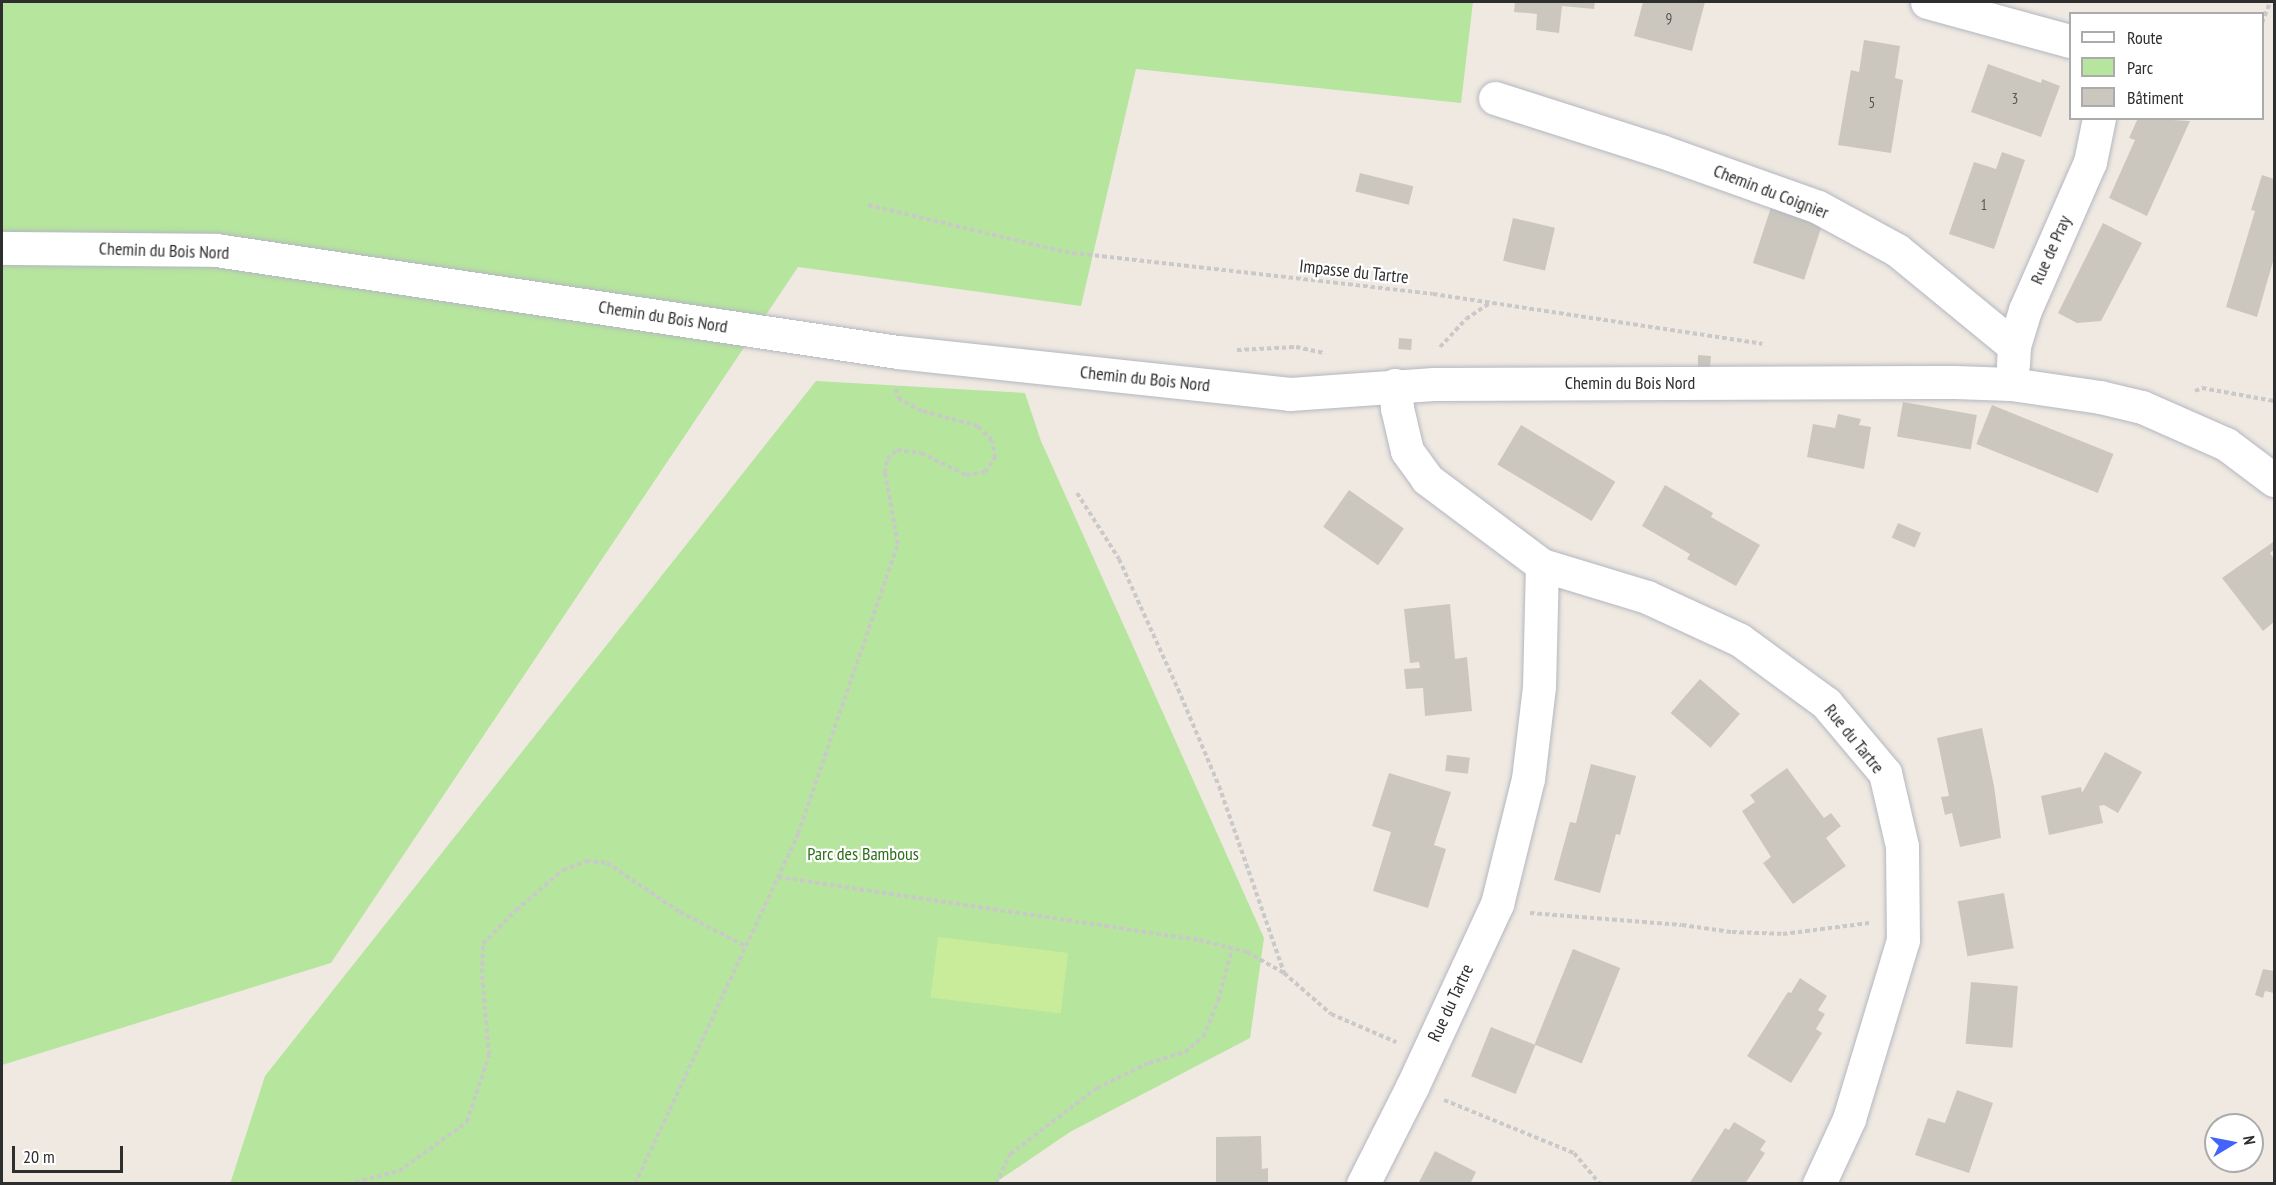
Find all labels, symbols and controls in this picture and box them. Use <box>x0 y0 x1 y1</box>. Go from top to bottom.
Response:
house number: 9 <box>1666 10 1672 28</box>
legend <box>2069 12 2264 120</box>
text: Route <box>2127 26 2163 49</box>
text: Parc <box>2127 56 2153 79</box>
text: Bâtiment <box>2127 86 2184 109</box>
house number: 3 <box>2012 90 2018 108</box>
house number: 5 <box>1869 94 1875 112</box>
street label: Chemin du Coignier <box>1710 160 1832 224</box>
house number: 1 <box>1981 196 1987 214</box>
street label: Rue de Pray <box>2026 212 2076 288</box>
street label: Chemin du Bois Nord <box>98 238 230 264</box>
street label: Impasse du Tartre <box>1298 256 1410 288</box>
street label: Chemin du Bois Nord <box>597 296 729 338</box>
street label: Chemin du Bois Nord <box>1079 361 1211 397</box>
street label: Chemin du Bois Nord <box>1565 372 1695 394</box>
street label: Rue du Tartre <box>1819 700 1889 778</box>
park label: Parc des Bambous <box>807 843 919 865</box>
street label: Rue du Tartre <box>1424 961 1478 1045</box>
north arrow <box>2204 1113 2264 1173</box>
scale bar <box>15 1134 126 1172</box>
text: N <box>2239 1134 2260 1146</box>
text: 20 m <box>23 1145 55 1168</box>

